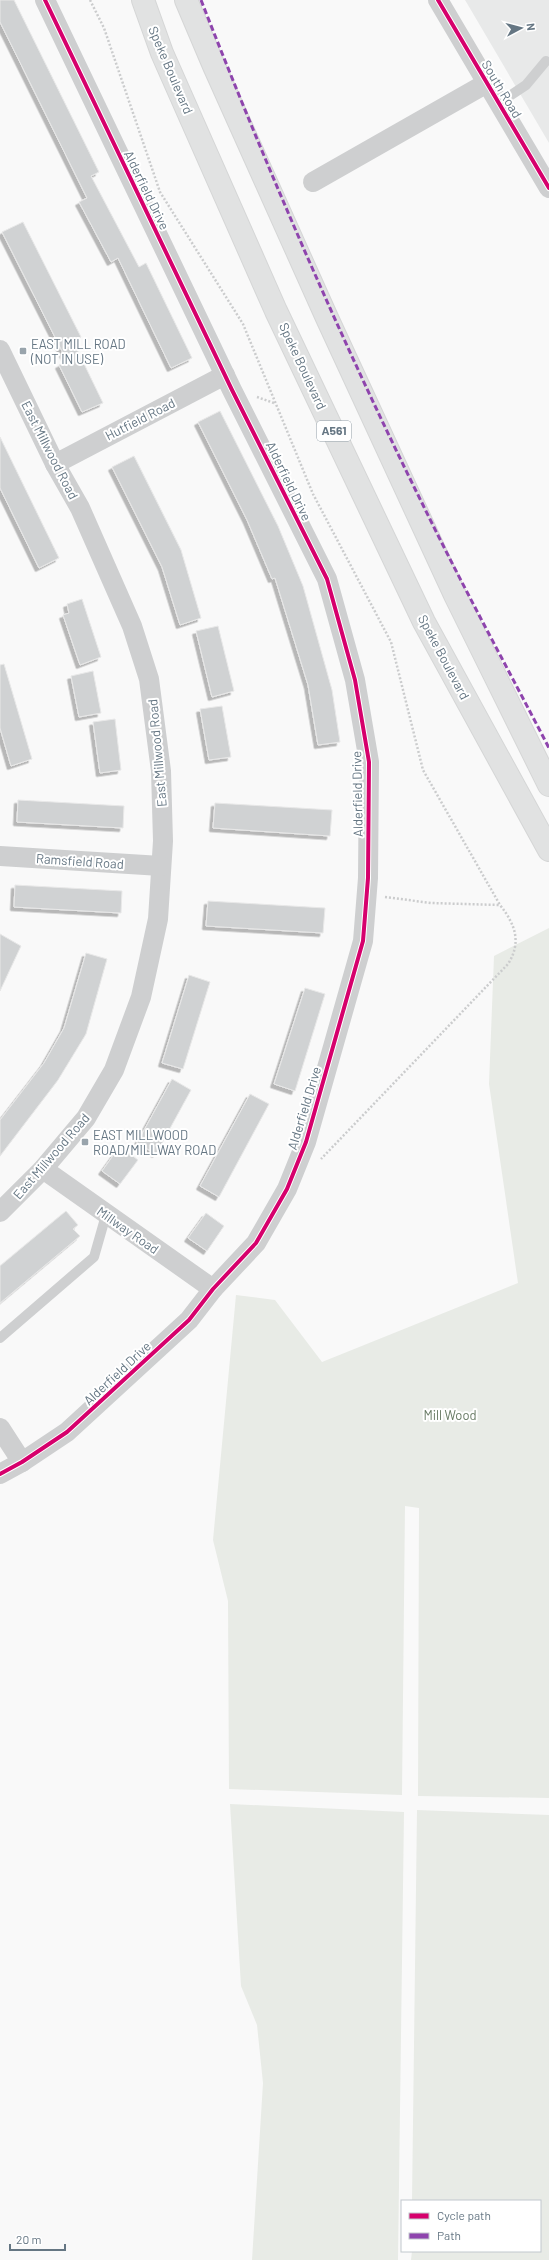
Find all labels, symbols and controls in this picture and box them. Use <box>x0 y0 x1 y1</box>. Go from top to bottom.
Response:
north arrow <box>501 8 541 48</box>
text: N <box>525 22 538 31</box>
street label: Speke Boulevard <box>145 24 197 116</box>
street label: South Road <box>478 57 526 121</box>
street label: Alderfield Drive <box>121 148 173 232</box>
street label: Speke Boulevard <box>276 320 330 412</box>
place label: EAST MILL ROAD (NOT IN USE) <box>30 336 126 367</box>
marker: EAST MILL ROAD (NOT IN USE) <box>18 346 28 356</box>
street label: Hutfield Road <box>102 394 178 444</box>
street label: East Millwood Road <box>18 398 82 502</box>
road number: A561 <box>317 421 351 441</box>
street label: Alderfield Drive <box>263 439 315 523</box>
street label: Speke Boulevard <box>415 612 473 702</box>
street label: East Millwood Road <box>144 698 170 808</box>
street label: Alderfield Drive <box>348 751 366 837</box>
street label: Ramsfield Road <box>36 850 124 872</box>
street label: Alderfield Drive <box>284 1064 324 1152</box>
street label: East Millwood Road <box>9 1110 93 1202</box>
place label: EAST MILLWOOD ROAD/MILLWAY ROAD <box>93 1127 216 1158</box>
marker: EAST MILLWOOD ROAD/MILLWAY ROAD <box>80 1137 90 1147</box>
street label: Millway Road <box>94 1203 162 1257</box>
street label: Alderfield Drive <box>80 1338 154 1408</box>
park label: Mill Wood <box>423 1407 477 1423</box>
legend <box>401 2200 541 2252</box>
text: Cycle path <box>437 2208 491 2222</box>
scale bar <box>10 2226 65 2252</box>
text: Path <box>437 2228 461 2242</box>
text: 20 m <box>16 2232 42 2246</box>

